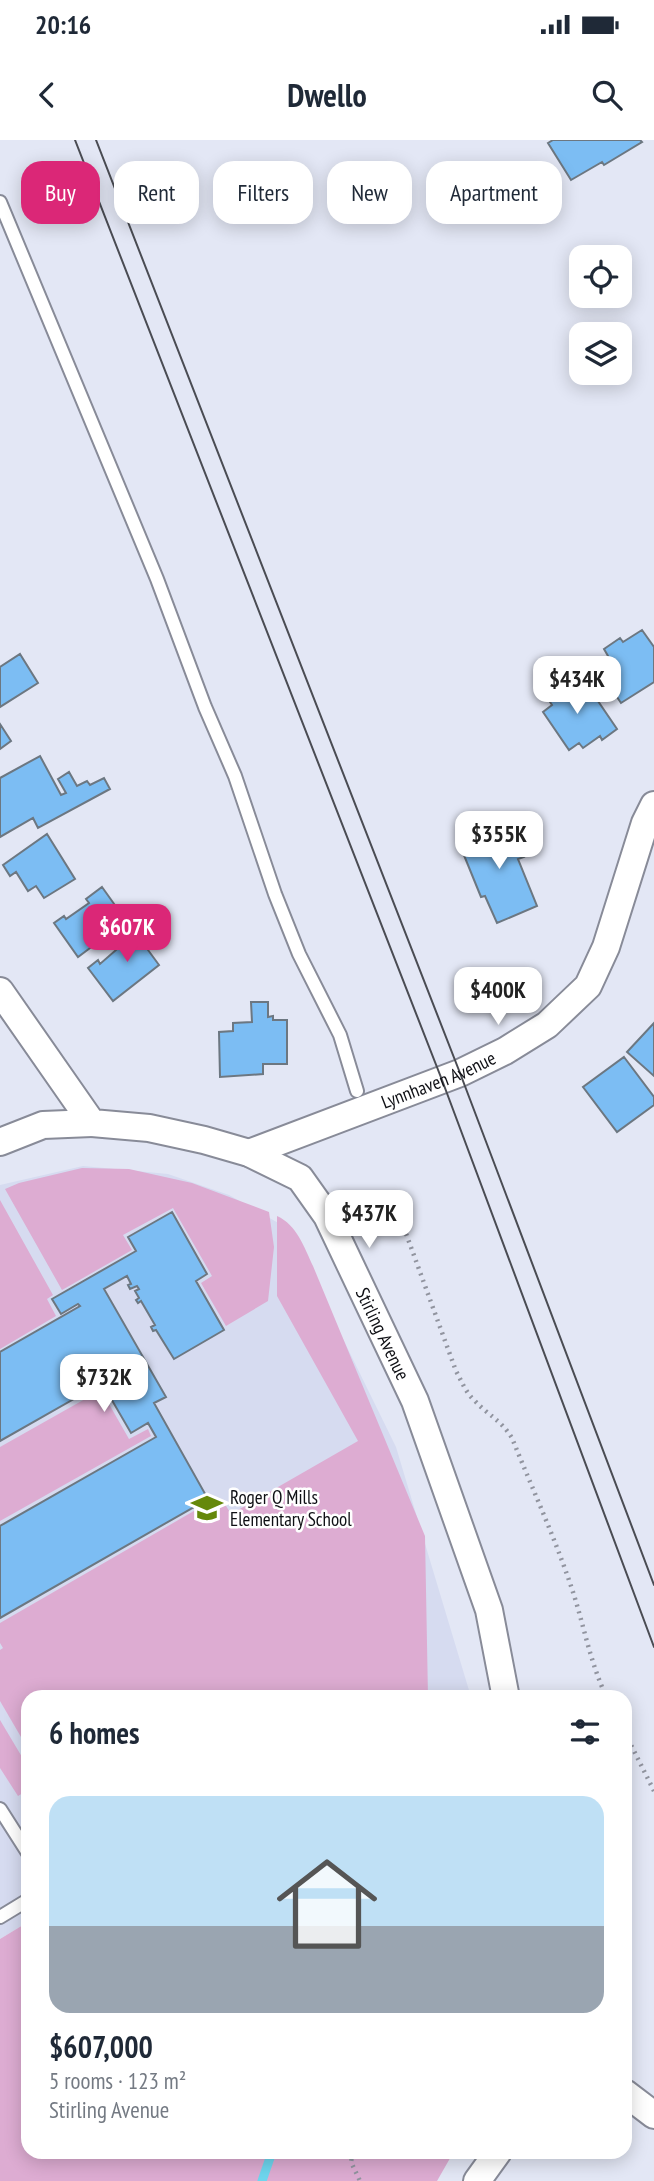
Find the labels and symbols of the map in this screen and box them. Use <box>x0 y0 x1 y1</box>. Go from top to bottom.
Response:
pin: $434K <box>528 656 626 716</box>
pin: $355K <box>450 812 548 871</box>
pin: $607K <box>78 904 176 964</box>
pin: $400K <box>449 968 547 1027</box>
street label: Lynnhaven Avenue <box>378 1045 500 1114</box>
pin: $437K <box>320 1190 418 1250</box>
street label: Stirling Avenue <box>351 1284 415 1384</box>
pin: $732K <box>55 1354 153 1414</box>
place label: Roger Q Mills Elementary School <box>230 1485 352 1531</box>
school or university icon: Roger Q Mills Elementary School <box>190 1491 224 1525</box>

